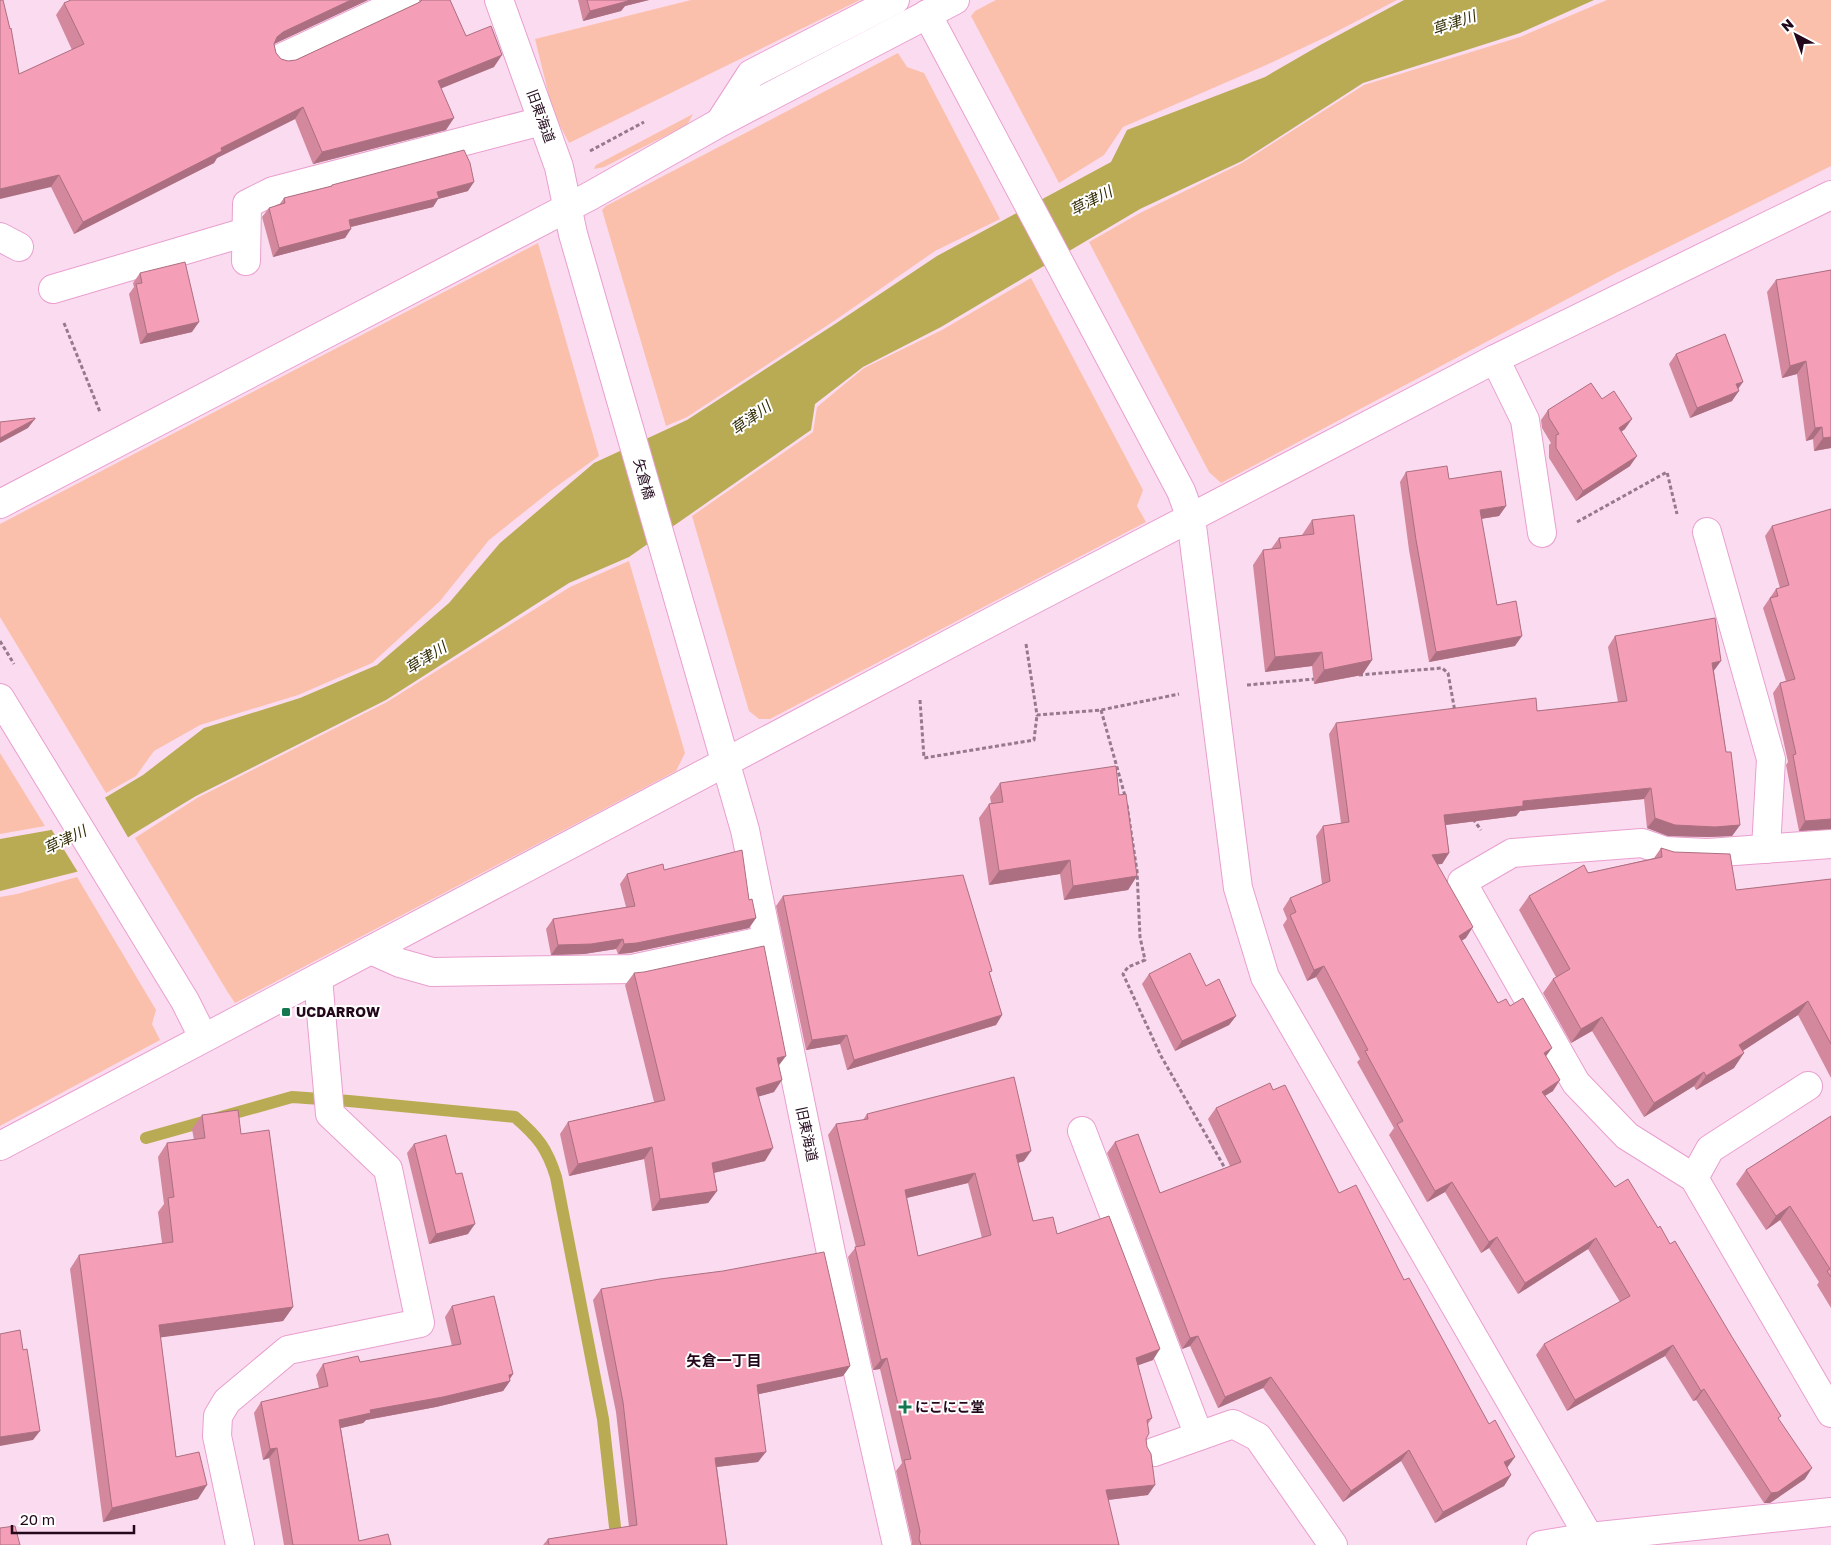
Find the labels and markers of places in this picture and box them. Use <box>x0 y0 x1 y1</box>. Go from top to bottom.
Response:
place label: UCDARROW <box>296 1003 380 1020</box>
marker: UCDARROW <box>280 1006 292 1018</box>
place label: にこにこ堂 <box>915 1398 984 1415</box>
marker: にこにこ堂 <box>899 1401 911 1413</box>

